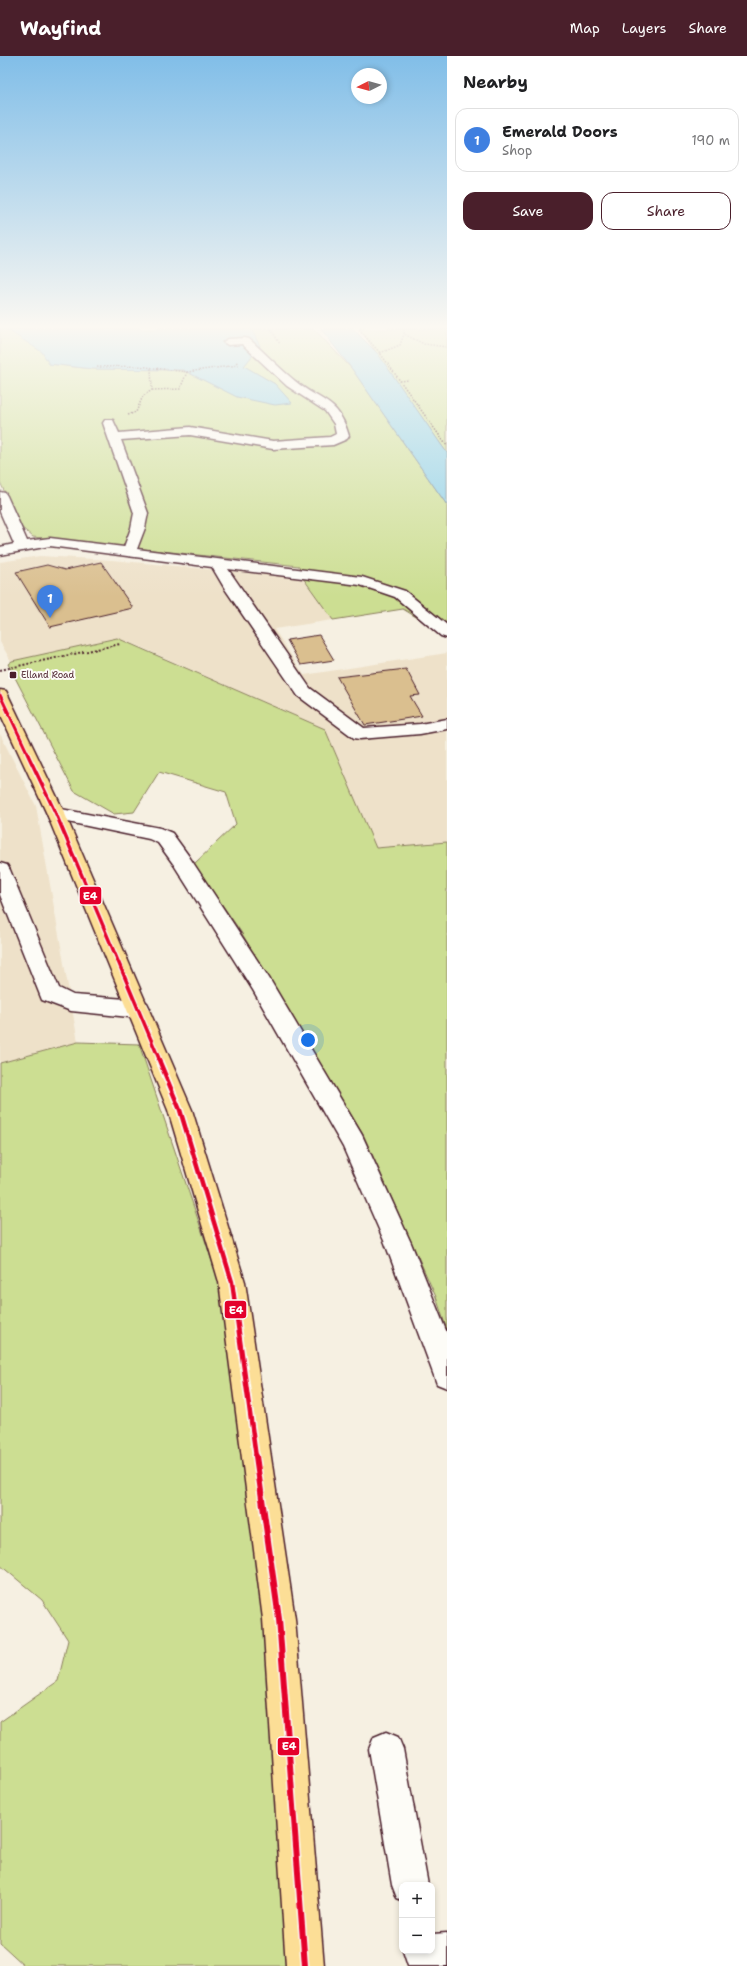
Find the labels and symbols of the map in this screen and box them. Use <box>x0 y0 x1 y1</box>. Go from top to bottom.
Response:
north arrow <box>351 68 387 104</box>
pin: 1 <box>37 585 63 618</box>
place label: Elland Road <box>21 669 75 681</box>
marker: Elland Road <box>8 670 18 680</box>
line badge: E4 <box>79 886 102 905</box>
text: E4 <box>83 889 98 904</box>
your location <box>298 1030 318 1050</box>
line badge: E4 <box>224 1300 247 1319</box>
text: E4 <box>229 1303 244 1318</box>
line badge: E4 <box>277 1737 300 1756</box>
text: E4 <box>282 1739 297 1754</box>

